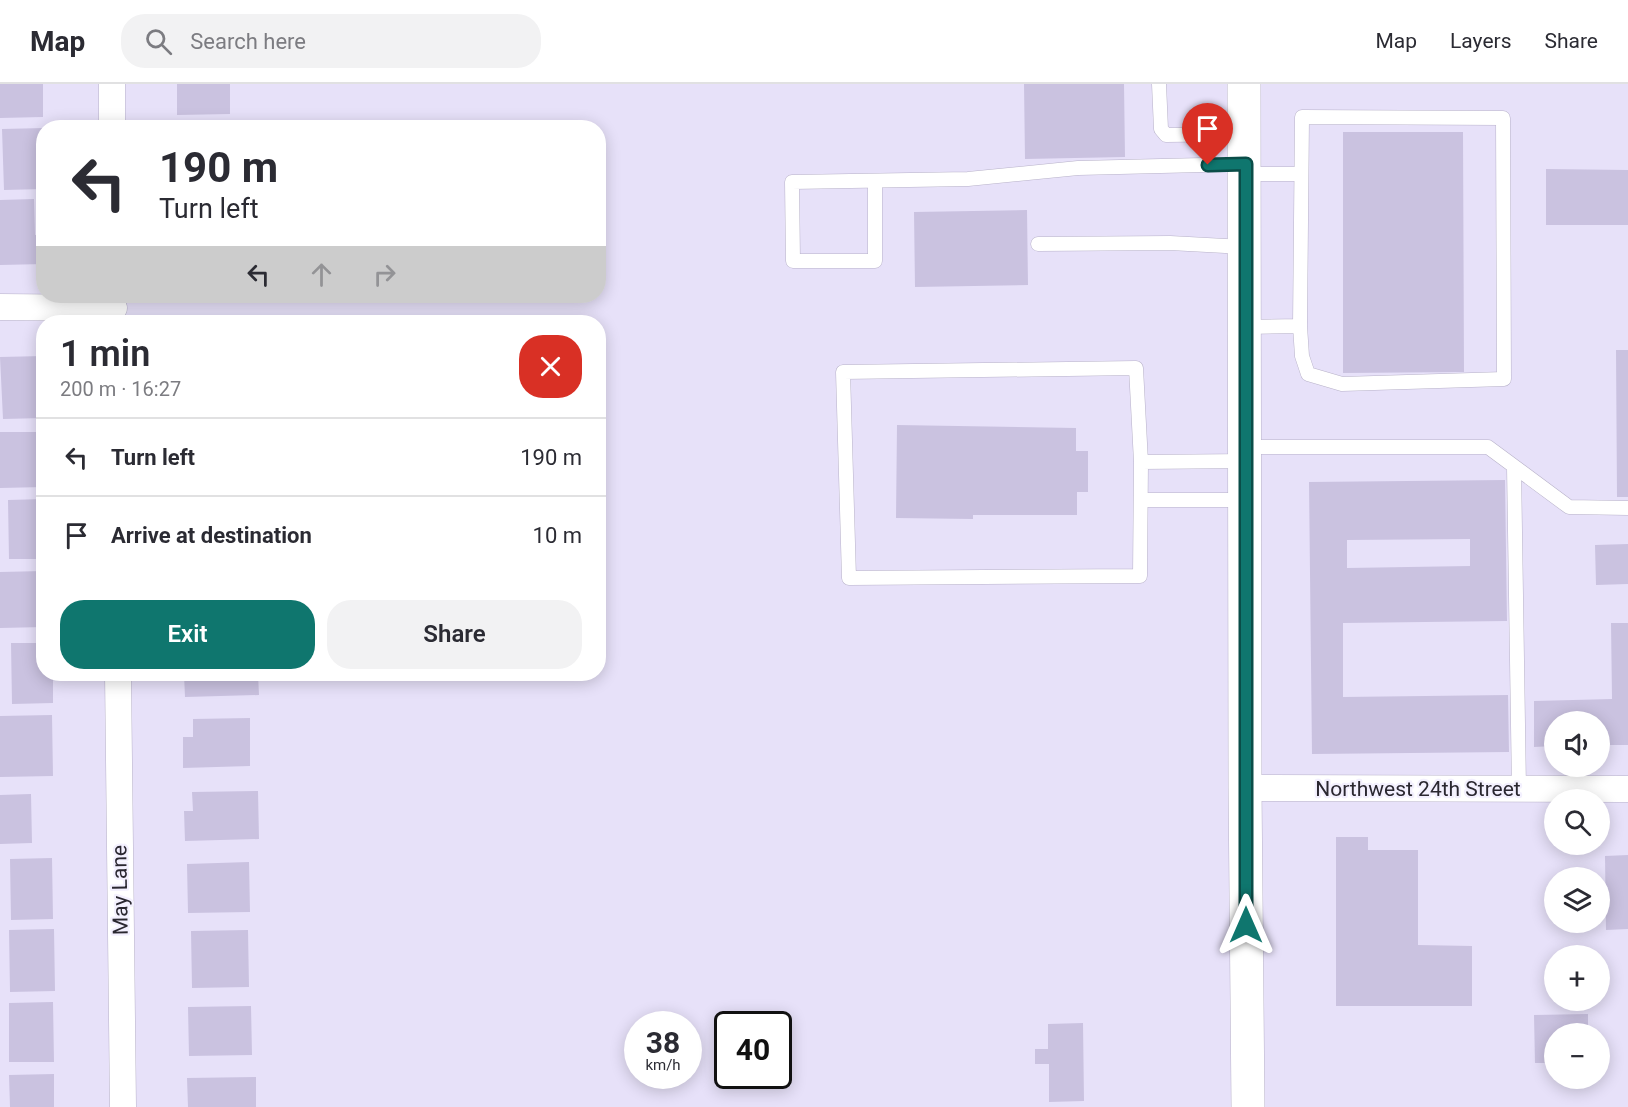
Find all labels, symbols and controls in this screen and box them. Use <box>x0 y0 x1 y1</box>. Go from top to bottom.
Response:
search box <box>121 14 541 68</box>
text: Map <box>30 25 85 58</box>
icon: search <box>142 25 175 58</box>
text: Search here <box>190 29 306 54</box>
text: Map <box>1375 29 1417 53</box>
text: Layers <box>1450 29 1511 53</box>
text: Share <box>1544 29 1598 53</box>
pin <box>1182 103 1233 165</box>
icon: arrive <box>1191 112 1224 145</box>
text: 190 m <box>159 143 278 192</box>
icon: left <box>60 144 138 222</box>
text: Turn left <box>159 193 259 225</box>
icon: left <box>242 258 275 291</box>
icon: ahead <box>305 258 338 291</box>
icon: right <box>368 258 401 291</box>
text: 1 min <box>60 333 150 375</box>
button: close <box>519 335 582 398</box>
text: 200 m · 16:27 <box>60 377 181 401</box>
icon: left <box>60 441 93 474</box>
text: Turn left <box>111 445 195 470</box>
text: 190 m <box>520 445 582 470</box>
icon: arrive <box>60 519 93 552</box>
text: Arrive at destination <box>111 523 312 548</box>
text: 10 m <box>533 523 582 548</box>
button: Exit <box>60 600 315 669</box>
button: Share <box>327 600 582 669</box>
map controls <box>1544 711 1610 1089</box>
button: sound <box>1544 711 1610 777</box>
street label: Northwest 24th Street <box>1315 777 1521 801</box>
button: search <box>1544 789 1610 855</box>
street label: May Lane <box>107 845 133 935</box>
button: layers <box>1544 867 1610 933</box>
position arrow <box>1214 893 1278 957</box>
button: + <box>1544 945 1610 1011</box>
speed limit sign: 40 <box>714 1011 792 1089</box>
button: − <box>1544 1023 1610 1089</box>
text: 38 <box>646 1025 680 1060</box>
text: km/h <box>645 1056 681 1074</box>

